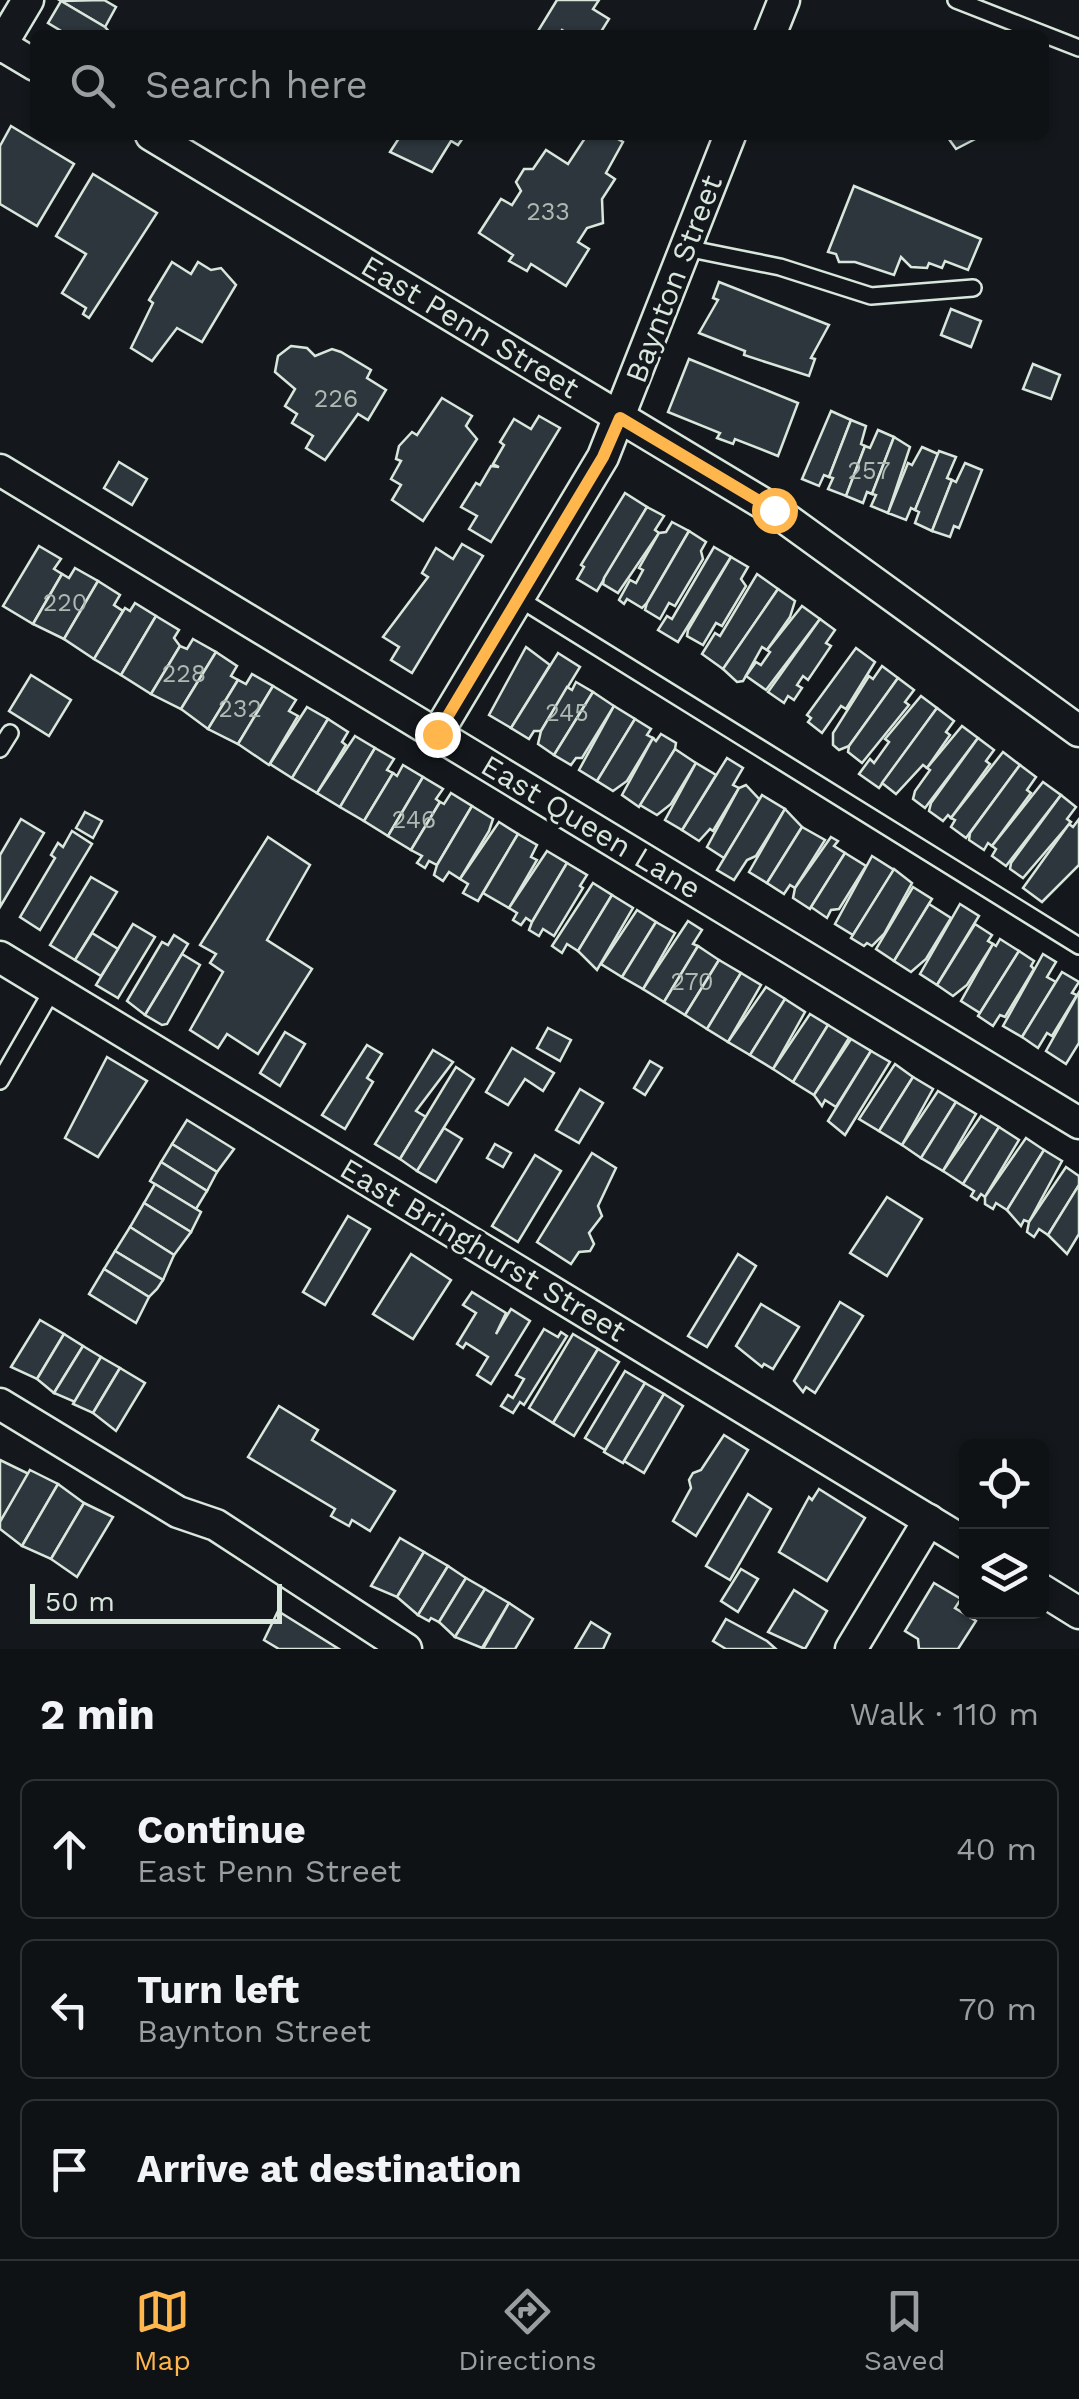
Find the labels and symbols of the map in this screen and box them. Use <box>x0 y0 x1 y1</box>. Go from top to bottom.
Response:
street label: Baynton Street <box>618 170 729 387</box>
house number: 233 <box>526 197 570 226</box>
street label: East Penn Street <box>355 248 586 406</box>
house number: 226 <box>314 384 358 413</box>
house number: 257 <box>847 456 891 485</box>
route start <box>752 488 798 534</box>
house number: 220 <box>43 588 87 617</box>
house number: 228 <box>162 659 206 688</box>
house number: 232 <box>218 694 262 723</box>
house number: 245 <box>545 698 589 727</box>
route end <box>415 712 461 758</box>
street label: East Queen Lane <box>475 747 707 906</box>
house number: 246 <box>392 805 436 834</box>
house number: 270 <box>670 967 714 996</box>
street label: East Bringhurst Street <box>334 1150 633 1349</box>
scale bar <box>30 1579 282 1624</box>

